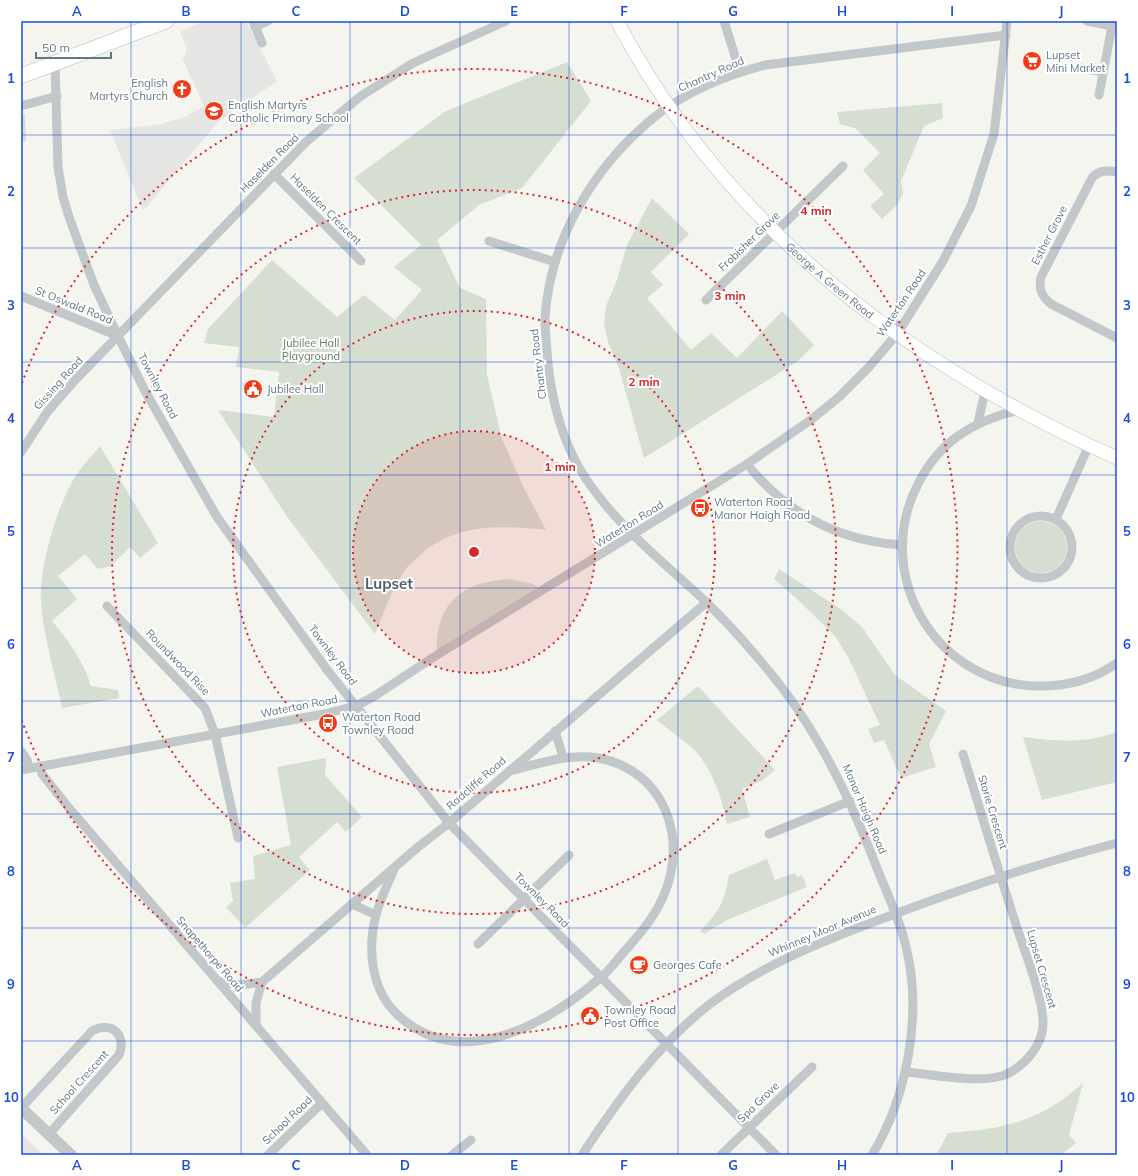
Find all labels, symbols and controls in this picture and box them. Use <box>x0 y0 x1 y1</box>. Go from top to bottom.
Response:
text: A <box>72 3 82 19</box>
text: B <box>182 3 191 19</box>
text: C <box>292 3 301 19</box>
text: D <box>400 3 410 19</box>
text: E <box>510 3 518 19</box>
text: F <box>620 3 628 19</box>
text: G <box>728 3 738 19</box>
text: H <box>837 3 847 19</box>
text: I <box>950 3 954 19</box>
text: J <box>1059 3 1063 19</box>
scale bar <box>36 34 111 60</box>
text: 50 m <box>42 40 70 55</box>
place label: Lupset Mini Market <box>1046 48 1106 75</box>
supermarket icon: Lupset Mini Market <box>1021 50 1043 72</box>
street label: Chantry Road <box>676 53 746 95</box>
text: 1 <box>7 70 15 86</box>
text: 1 <box>1123 70 1131 86</box>
place label: English Martyrs Church <box>90 76 168 103</box>
church icon: English Martyrs Church <box>171 78 193 100</box>
place label: English Martyrs Catholic Primary School <box>228 98 349 125</box>
school or university icon: English Martyrs Catholic Primary School <box>203 100 225 122</box>
street label: Haselden Road <box>236 130 302 196</box>
street label: Haselden Crescent <box>287 170 365 248</box>
text: 2 <box>7 183 15 199</box>
text: 2 <box>1123 183 1131 199</box>
text: 4 min <box>800 203 832 218</box>
street label: Esther Grove <box>1028 203 1070 267</box>
street label: Frobisher Grove <box>715 208 783 274</box>
street label: George A Green Road <box>783 239 877 322</box>
street label: Waterton Road <box>873 266 929 340</box>
street label: St Oswald Road <box>33 283 115 327</box>
text: 3 min <box>714 288 746 303</box>
text: 3 <box>7 297 15 313</box>
text: 3 <box>1123 297 1131 313</box>
street label: Chantry Road <box>527 328 549 400</box>
park label: Jubilee Hall Playground <box>282 336 340 363</box>
street label: Townley Road <box>135 351 181 421</box>
street label: Gissing Road <box>30 353 86 413</box>
text: 2 min <box>628 374 660 389</box>
public building icon: Jubilee Hall <box>242 378 264 400</box>
place label: Jubilee Hall <box>267 382 324 396</box>
text: 4 <box>7 410 15 426</box>
text: 4 <box>1123 410 1131 426</box>
text: 1 min <box>544 459 576 474</box>
place label: Waterton Road Manor Haigh Road <box>714 495 810 522</box>
street label: Waterton Road <box>592 497 666 551</box>
bus stop icon: Waterton Road Manor Haigh Road <box>689 497 711 519</box>
text: 5 <box>7 523 15 539</box>
text: 5 <box>1123 523 1131 539</box>
centre of rings <box>467 545 481 559</box>
district label: Lupset <box>365 574 413 593</box>
street label: Townley Road <box>306 622 360 688</box>
street label: Roundwood Rise <box>143 626 213 698</box>
text: 6 <box>7 636 15 652</box>
text: 6 <box>1123 636 1131 652</box>
street label: Waterton Road <box>259 692 339 720</box>
place label: Waterton Road Townley Road <box>342 710 421 737</box>
bus stop icon: Waterton Road Townley Road <box>317 712 339 734</box>
text: 7 <box>7 749 15 765</box>
text: 7 <box>1123 749 1131 765</box>
street label: Radcliffe Road <box>443 753 509 813</box>
street label: Manor Haigh Road <box>840 762 890 856</box>
street label: Storie Crescent <box>975 773 1011 851</box>
text: 8 <box>7 863 15 879</box>
text: 8 <box>1123 863 1131 879</box>
street label: Townley Road <box>512 870 572 930</box>
street label: Whinney Moor Avenue <box>766 902 878 960</box>
street label: Snapethorpe Road <box>173 913 247 995</box>
street label: Lupset Crescent <box>1024 928 1060 1010</box>
cafe icon: Georges Cafe <box>628 954 650 976</box>
place label: Georges Cafe <box>653 958 722 972</box>
text: 9 <box>7 976 15 992</box>
text: 9 <box>1123 976 1131 992</box>
place label: Townley Road Post Office <box>604 1003 676 1030</box>
public building icon: Townley Road Post Office <box>579 1005 601 1027</box>
street label: School Crescent <box>47 1047 112 1117</box>
street label: Spa Grove <box>734 1079 782 1125</box>
text: 10 <box>3 1089 19 1105</box>
text: 10 <box>1119 1089 1135 1105</box>
street label: School Road <box>259 1093 315 1147</box>
text: A <box>72 1157 82 1173</box>
text: B <box>182 1157 191 1173</box>
text: C <box>292 1157 301 1173</box>
text: D <box>400 1157 410 1173</box>
text: E <box>510 1157 518 1173</box>
text: F <box>620 1157 628 1173</box>
text: G <box>728 1157 738 1173</box>
text: H <box>837 1157 847 1173</box>
text: I <box>950 1157 954 1173</box>
text: J <box>1059 1157 1063 1173</box>

